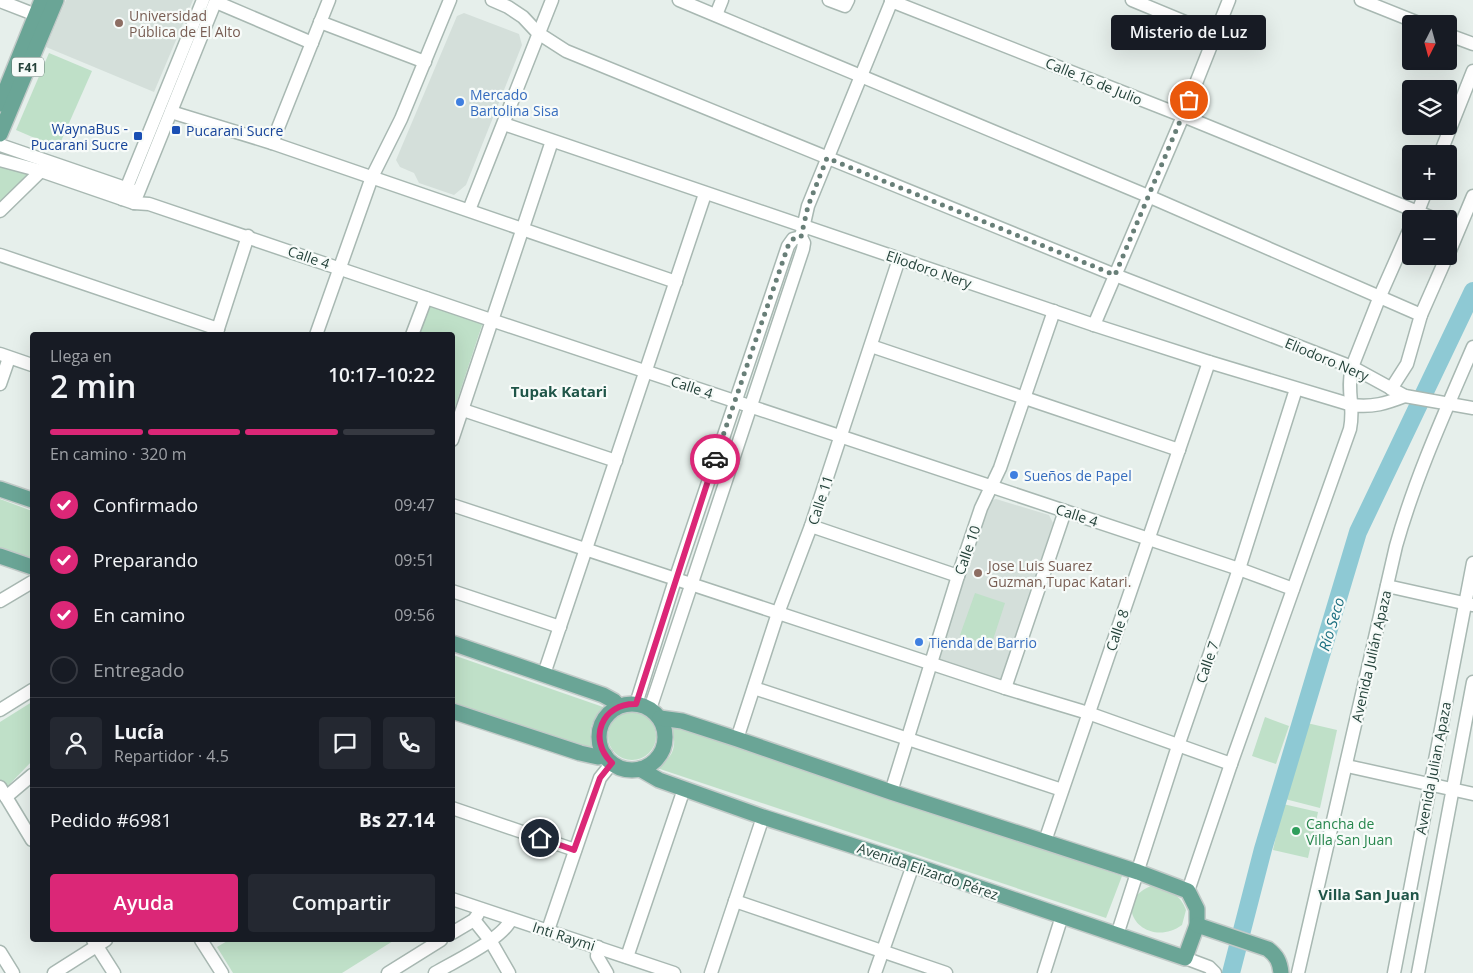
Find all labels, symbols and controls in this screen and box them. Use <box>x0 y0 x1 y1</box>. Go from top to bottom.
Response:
place label: Universidad Pública de El Alto <box>129 6 241 41</box>
callout: Misterio de Luz <box>1112 15 1266 50</box>
north arrow <box>1402 15 1458 70</box>
map controls <box>1402 15 1457 265</box>
marker: Universidad Pública de El Alto <box>113 17 125 29</box>
text: Misterio de Luz <box>1130 21 1247 43</box>
street label: Calle 16 de Julio <box>1043 53 1145 109</box>
road number: F41 <box>12 58 44 76</box>
pin <box>1168 79 1210 121</box>
button: layers <box>1402 80 1457 135</box>
place label: Mercado Bartolina Sisa <box>470 85 559 120</box>
icon: bag <box>1175 86 1203 114</box>
marker: Mercado Bartolina Sisa <box>454 96 466 108</box>
place label: WaynaBus - Pucarani Sucre <box>31 119 128 154</box>
place label: Pucarani Sucre <box>186 121 283 140</box>
marker: Pucarani Sucre <box>170 124 182 136</box>
marker: WaynaBus - Pucarani Sucre <box>132 130 144 142</box>
button: + <box>1402 145 1457 200</box>
button: − <box>1402 210 1457 265</box>
street label: Calle 4 <box>285 241 333 273</box>
street label: Eliodoro Nery <box>884 245 975 293</box>
street label: Eliodoro Nery <box>1282 333 1373 386</box>
text: Llega en <box>50 345 112 367</box>
text: 10:17–10:22 <box>328 362 435 388</box>
text: 2 min <box>50 364 136 407</box>
street label: Calle 4 <box>669 371 715 403</box>
district label: Tupak Katari <box>511 381 607 401</box>
courier <box>690 434 740 484</box>
text: En camino · 320 m <box>50 443 187 465</box>
icon: car <box>701 445 729 473</box>
place label: Sueños de Papel <box>1024 466 1132 485</box>
marker: Sueños de Papel <box>1008 469 1020 481</box>
street label: Calle 11 <box>803 473 837 527</box>
icon: check <box>50 491 78 519</box>
text: Confirmado <box>93 492 198 518</box>
text: 09:47 <box>394 494 435 516</box>
street label: Calle 4 <box>1054 499 1100 531</box>
street label: Calle 10 <box>950 523 984 577</box>
icon: check <box>50 546 78 574</box>
text: Preparando <box>93 547 198 573</box>
text: 09:51 <box>394 549 435 571</box>
place label: Jose Luis Suarez Guzman,Tupac Katari. <box>986 556 1131 591</box>
marker: Jose Luis Suarez Guzman,Tupac Katari. <box>972 567 984 579</box>
street label: Avenida Julián Apaza <box>1347 588 1395 724</box>
water label: Río Seco <box>1313 595 1349 653</box>
icon: check <box>50 601 78 629</box>
text: En camino <box>93 602 185 628</box>
text: 09:56 <box>394 604 435 626</box>
street label: Calle 8 <box>1101 606 1133 654</box>
place label: Tienda de Barrio <box>929 633 1037 652</box>
marker: Tienda de Barrio <box>913 636 925 648</box>
street label: Calle 7 <box>1191 638 1223 686</box>
text: Entregado <box>93 657 184 683</box>
street label: Avenida Julian Apaza <box>1411 700 1455 836</box>
button: person <box>50 717 102 769</box>
button: chat <box>319 717 371 769</box>
button: phone <box>383 717 435 769</box>
text: Lucía <box>114 719 164 745</box>
text: Repartidor · 4.5 <box>114 745 229 767</box>
text: Pedido #6981 <box>50 807 172 833</box>
text: Bs 27.14 <box>359 807 435 833</box>
place label: Cancha de Villa San Juan <box>1306 814 1393 849</box>
pin <box>519 817 561 859</box>
icon: home <box>526 824 554 852</box>
marker: Cancha de Villa San Juan <box>1290 825 1302 837</box>
street label: Avenida Elizardo Pérez <box>855 838 1001 904</box>
button: Ayuda <box>50 874 238 932</box>
button: Compartir <box>248 874 435 932</box>
district label: Villa San Juan <box>1318 884 1420 904</box>
street label: Inti Raymi <box>530 917 598 955</box>

